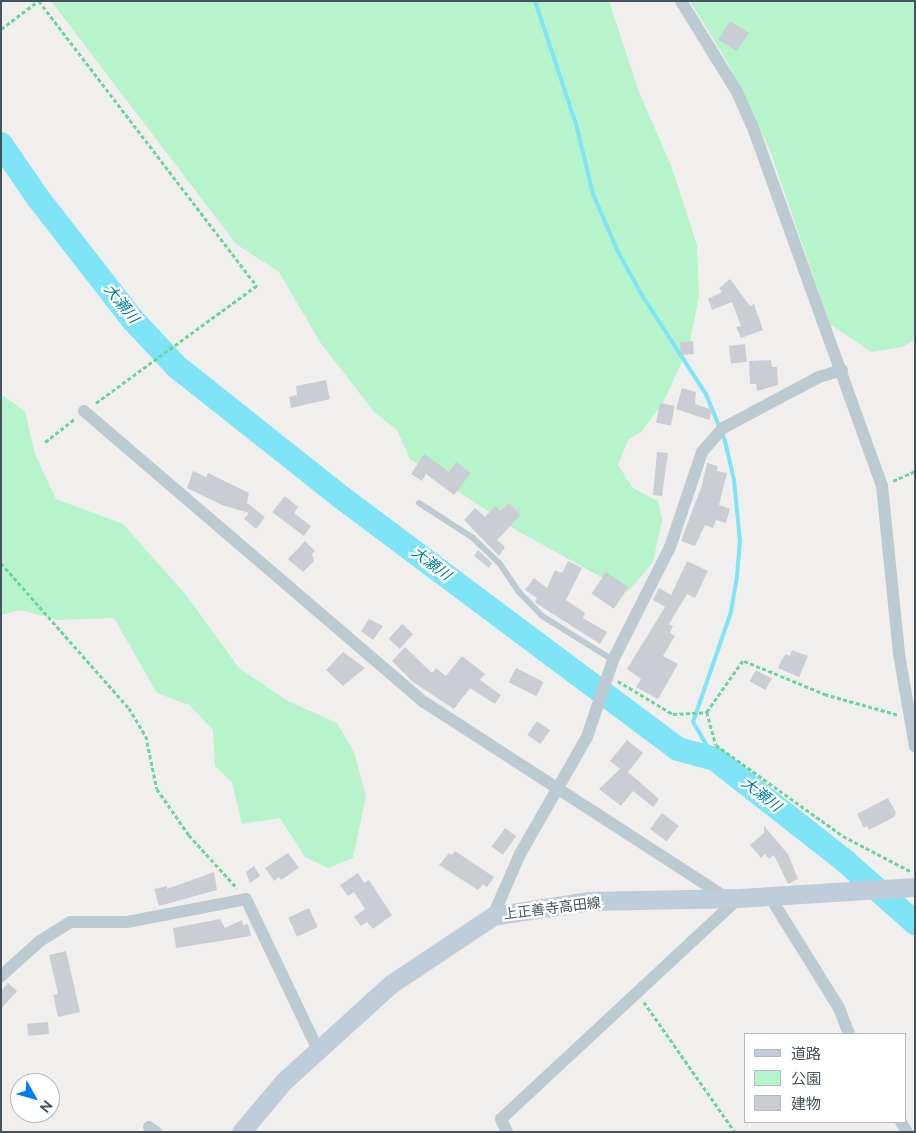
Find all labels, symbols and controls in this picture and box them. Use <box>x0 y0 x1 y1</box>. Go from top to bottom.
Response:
water label: 大瀬川 <box>100 281 142 327</box>
water label: 大瀬川 <box>408 543 454 585</box>
water label: 大瀬川 <box>738 774 784 816</box>
street label: 上正善寺高田線 <box>502 894 602 922</box>
legend <box>744 1033 906 1123</box>
text: 道路 <box>791 1045 821 1063</box>
text: 公園 <box>791 1070 821 1088</box>
north arrow <box>10 1073 60 1123</box>
text: 建物 <box>791 1095 821 1113</box>
text: N <box>36 1097 56 1116</box>

